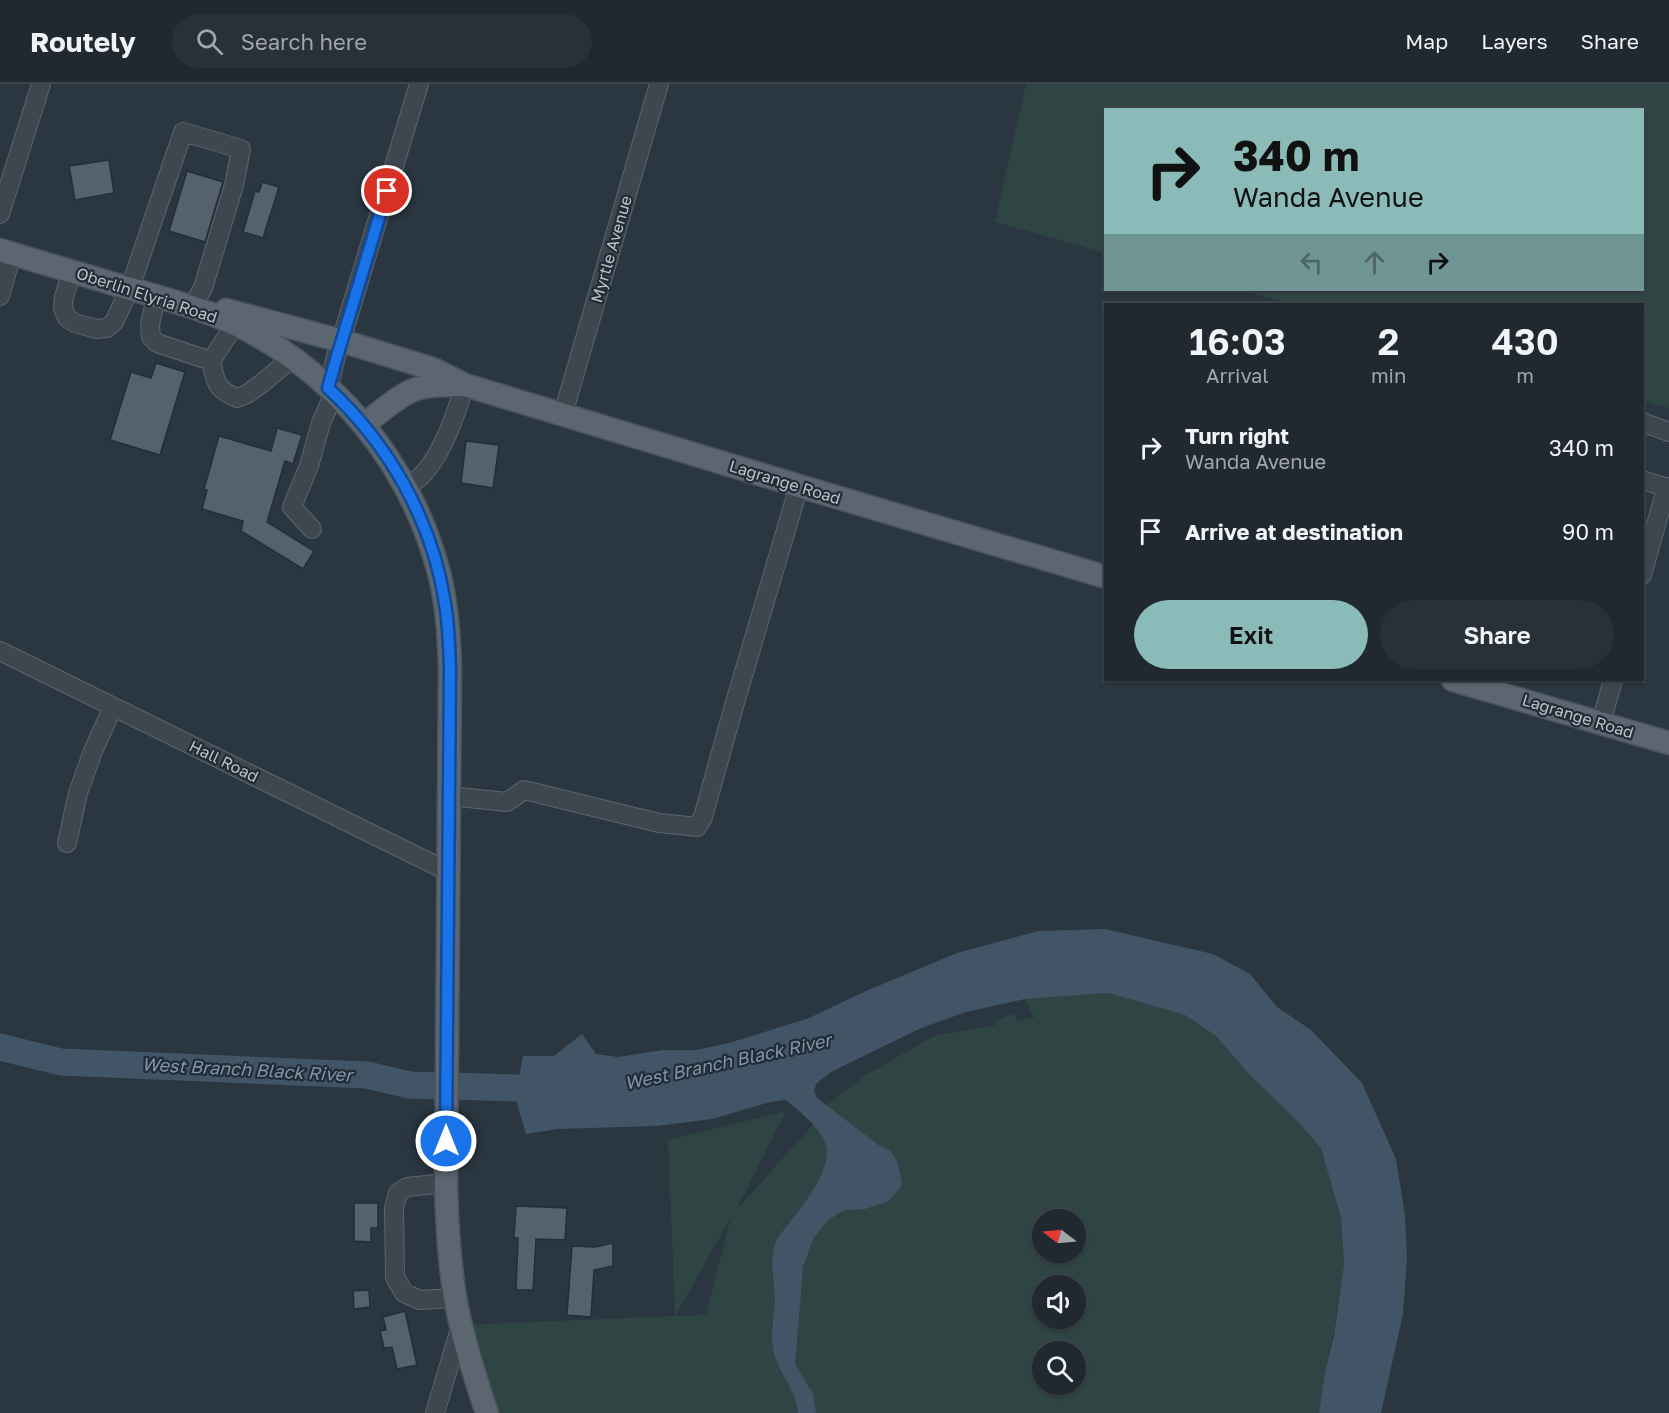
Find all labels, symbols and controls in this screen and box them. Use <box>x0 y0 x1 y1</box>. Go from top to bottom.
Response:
search box <box>172 14 592 68</box>
text: Routely <box>30 25 136 58</box>
icon: search <box>193 25 226 58</box>
text: Search here <box>241 28 367 55</box>
text: Map <box>1405 28 1448 54</box>
text: Layers <box>1481 28 1548 54</box>
text: Share <box>1581 28 1639 54</box>
text: 340 m <box>1233 130 1359 180</box>
icon: right <box>1134 132 1212 210</box>
pin <box>361 165 412 216</box>
icon: arrive <box>370 174 403 207</box>
text: Wanda Avenue <box>1233 181 1424 213</box>
street label: Myrtle Avenue <box>586 193 636 305</box>
icon: left <box>1295 246 1328 279</box>
icon: ahead <box>1358 246 1391 279</box>
icon: right <box>1421 246 1454 279</box>
street label: Oberlin Elyria Road <box>74 263 220 327</box>
text: 16:03 <box>1189 320 1286 363</box>
text: 2 <box>1378 320 1399 363</box>
text: 430 <box>1491 320 1559 363</box>
text: Arrival <box>1206 363 1269 387</box>
text: min <box>1371 363 1406 387</box>
text: m <box>1516 363 1534 387</box>
text: Turn right <box>1185 422 1289 449</box>
icon: right <box>1134 431 1167 464</box>
text: 340 m <box>1549 434 1614 461</box>
text: Wanda Avenue <box>1185 449 1326 473</box>
street label: Lagrange Road <box>727 456 843 508</box>
icon: arrive <box>1134 515 1167 548</box>
text: Arrive at destination <box>1185 518 1403 545</box>
text: 90 m <box>1562 518 1614 545</box>
button: Exit <box>1134 600 1368 669</box>
button: Share <box>1380 600 1614 669</box>
street label: Lagrange Road <box>1520 690 1636 742</box>
street label: Hall Road <box>186 736 262 786</box>
water label: West Branch Black River <box>623 1028 836 1094</box>
water label: West Branch Black River <box>141 1053 356 1086</box>
position arrow <box>414 1109 478 1173</box>
north arrow <box>1032 1209 1086 1263</box>
map controls <box>1032 1209 1086 1395</box>
button: sound <box>1032 1275 1086 1329</box>
button: search <box>1032 1341 1086 1395</box>

